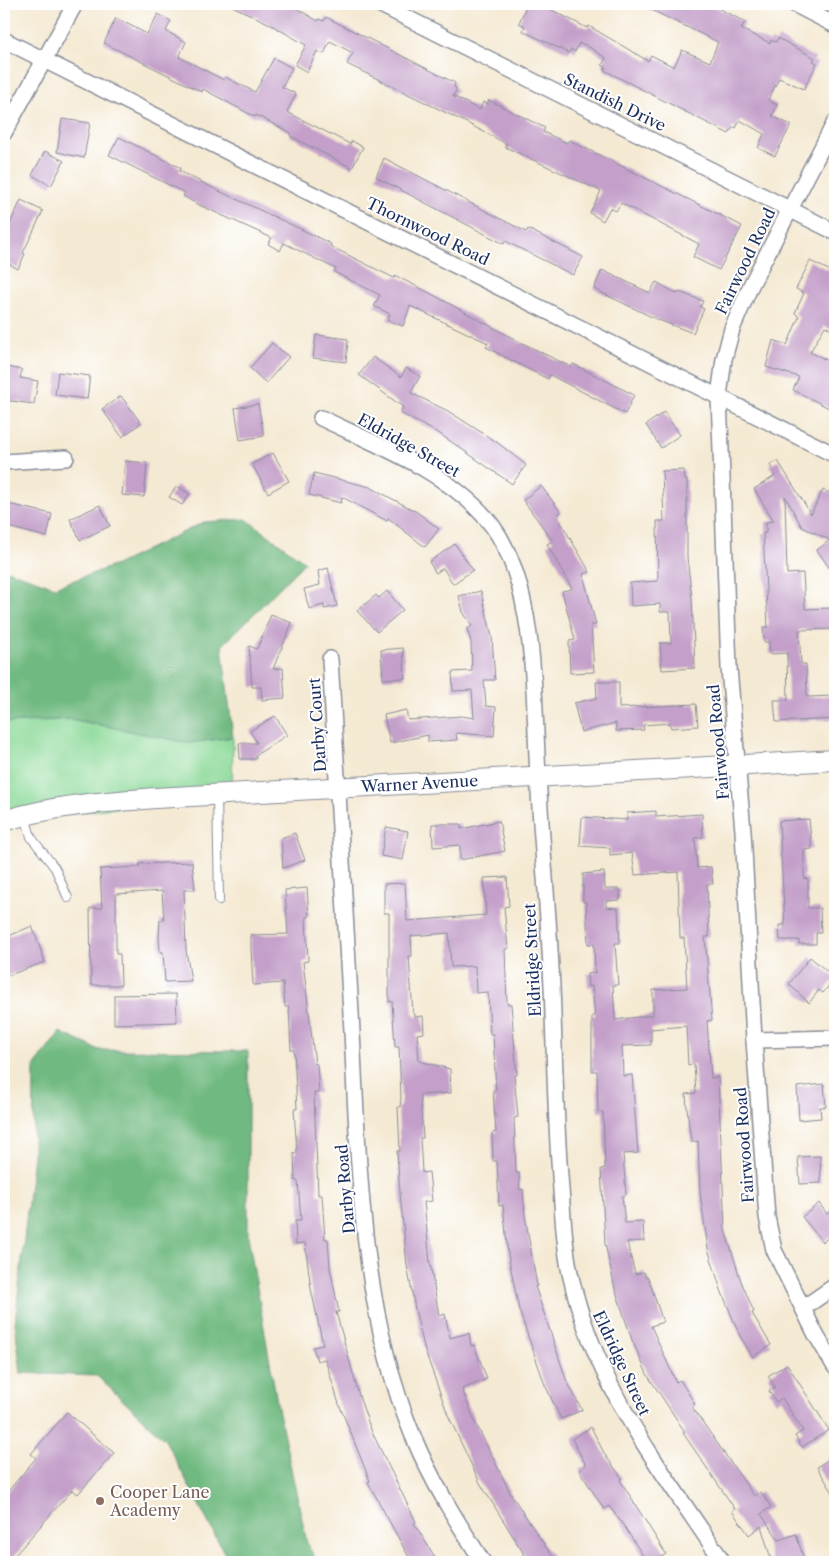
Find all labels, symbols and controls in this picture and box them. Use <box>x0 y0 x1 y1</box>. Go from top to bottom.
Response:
street label: Standish Drive <box>561 69 669 135</box>
street label: Thornwood Road <box>363 193 493 270</box>
street label: Fairwood Road <box>711 204 780 317</box>
street label: Eldridge Street <box>354 409 464 481</box>
street label: Darby Court <box>304 677 330 773</box>
street label: Fairwood Road <box>703 683 733 801</box>
street label: Warner Avenue <box>359 770 479 797</box>
street label: Eldridge Street <box>519 902 545 1017</box>
street label: Fairwood Road <box>730 1086 758 1204</box>
street label: Darby Road <box>331 1143 359 1235</box>
street label: Eldridge Street <box>589 1307 655 1419</box>
place label: Cooper Lane Academy <box>109 1482 209 1520</box>
marker: Cooper Lane Academy <box>94 1495 106 1507</box>

